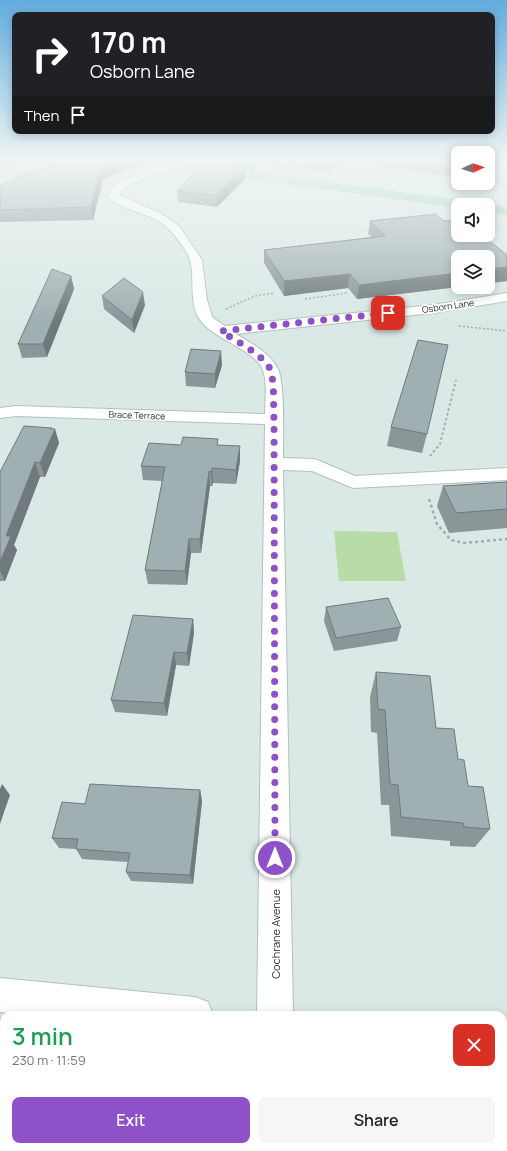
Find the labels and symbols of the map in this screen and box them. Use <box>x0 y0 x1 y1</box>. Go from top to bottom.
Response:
north arrow <box>451 146 495 190</box>
pin <box>371 296 405 330</box>
street label: Osborn Lane <box>421 296 475 316</box>
street label: Brace Terrace <box>108 408 166 422</box>
position arrow <box>254 837 296 879</box>
street label: Cochrane Avenue <box>268 889 283 979</box>

